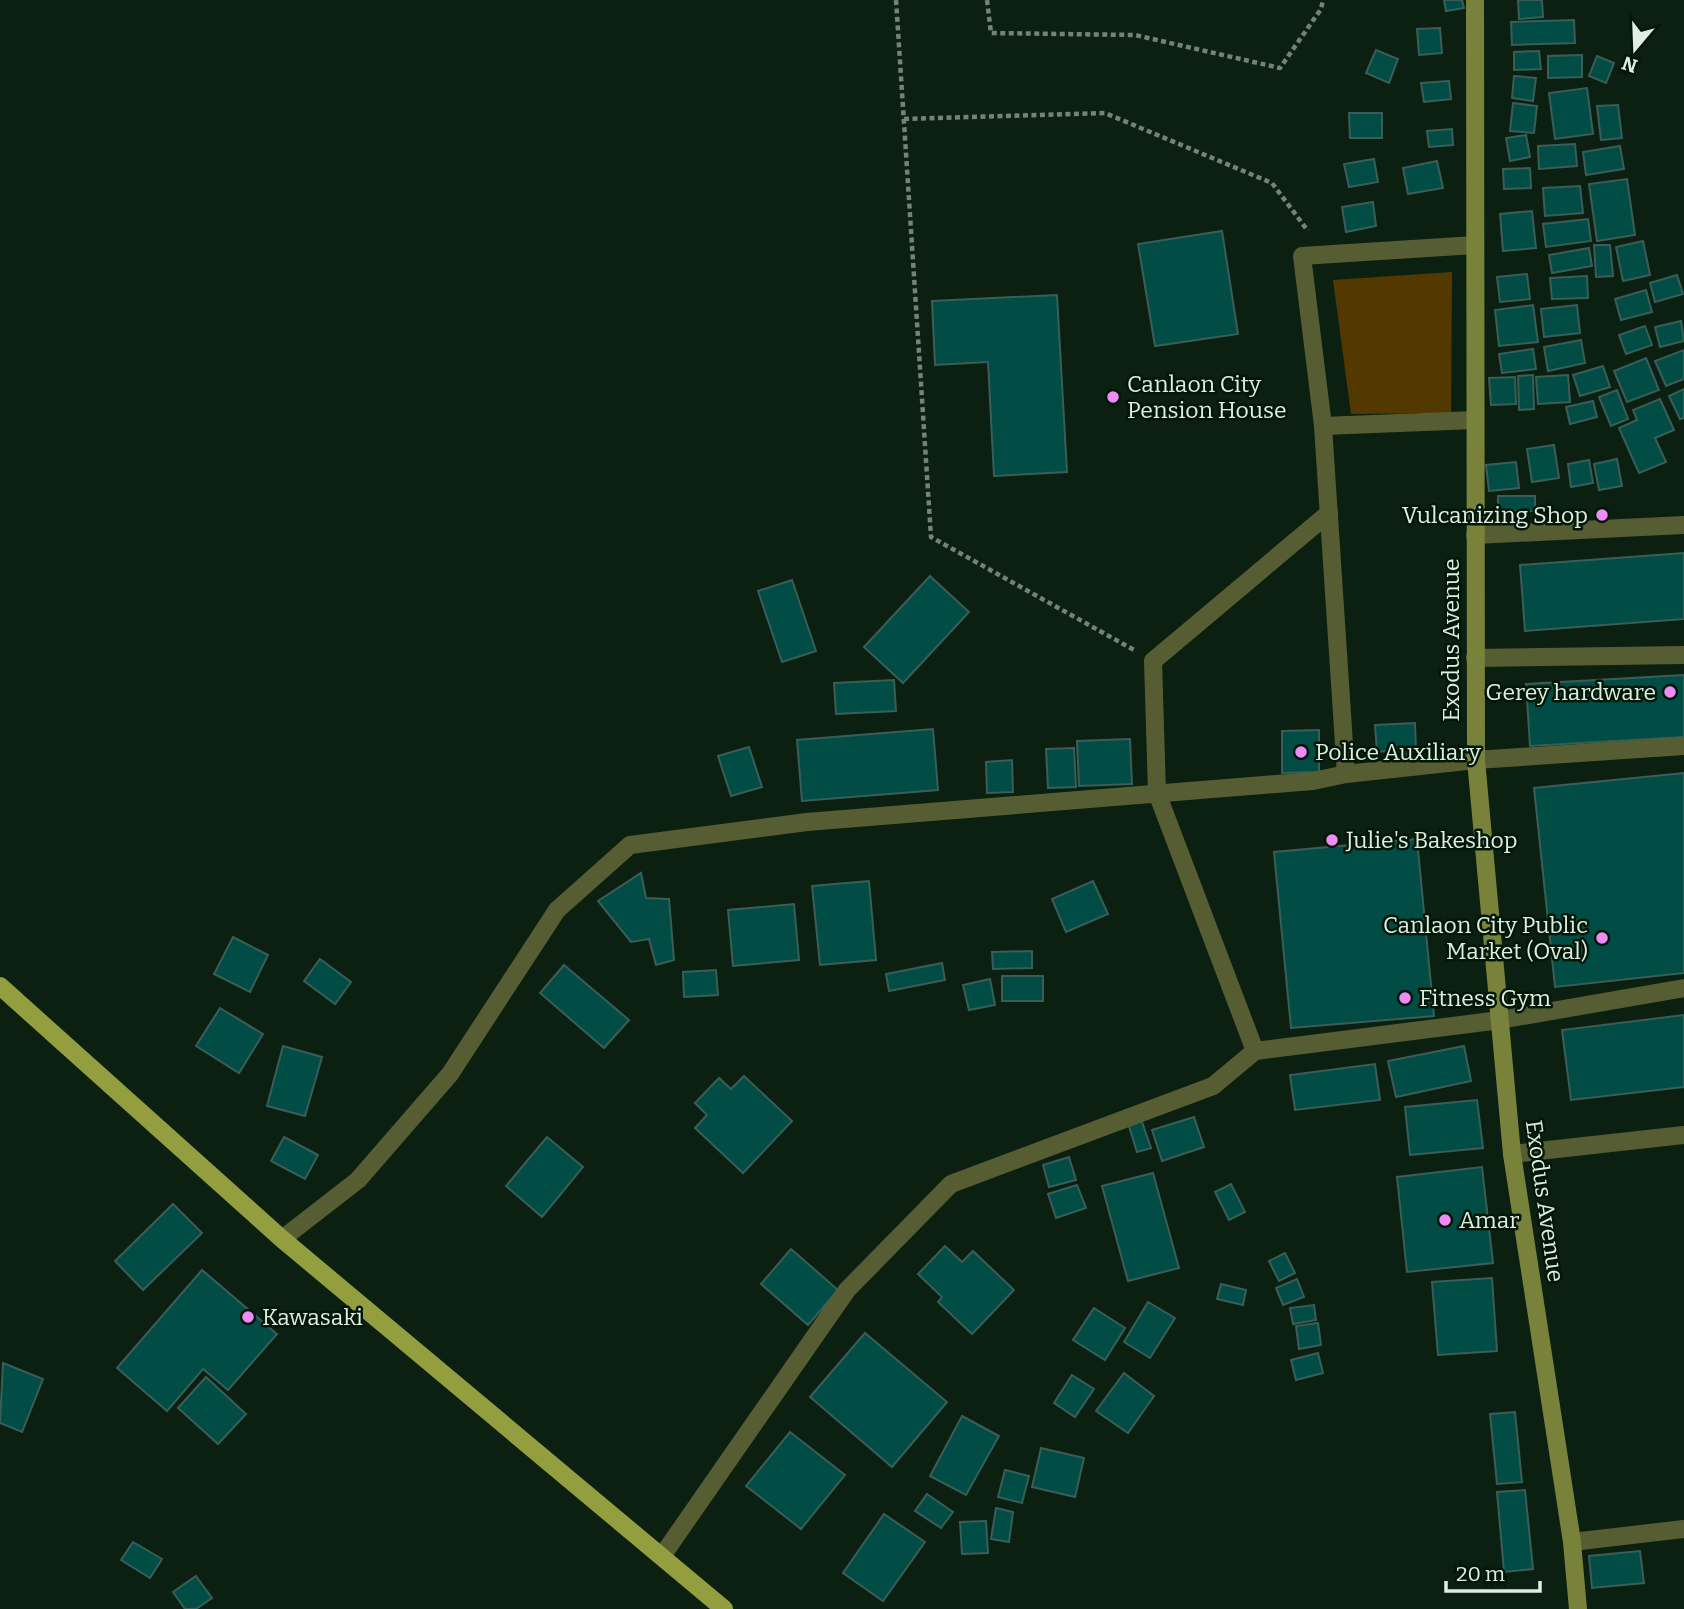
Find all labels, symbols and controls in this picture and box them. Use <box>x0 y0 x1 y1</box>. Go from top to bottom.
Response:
north arrow <box>1600 14 1670 84</box>
text: N <box>1619 51 1640 78</box>
place label: Canlaon City Pension House <box>1127 370 1287 424</box>
marker: Canlaon City Pension House <box>1105 389 1121 405</box>
place label: Vulcanizing Shop <box>1402 501 1588 529</box>
marker: Vulcanizing Shop <box>1594 507 1610 523</box>
street label: Exodus Avenue <box>1437 558 1465 722</box>
place label: Gerey hardware <box>1486 678 1656 706</box>
marker: Gerey hardware <box>1662 684 1678 700</box>
place label: Police Auxiliary <box>1315 738 1482 766</box>
marker: Police Auxiliary <box>1293 744 1309 760</box>
place label: Julie's Bakeshop <box>1345 826 1517 854</box>
marker: Julie's Bakeshop <box>1324 832 1340 848</box>
place label: Canlaon City Public Market (Oval) <box>1383 911 1588 965</box>
marker: Canlaon City Public Market (Oval) <box>1594 930 1610 946</box>
place label: Fitness Gym <box>1419 984 1551 1012</box>
marker: Fitness Gym <box>1397 990 1413 1006</box>
street label: Exodus Avenue <box>1520 1118 1570 1284</box>
place label: Amar <box>1459 1206 1520 1234</box>
marker: Amar <box>1437 1212 1453 1228</box>
place label: Kawasaki <box>262 1303 363 1331</box>
marker: Kawasaki <box>240 1309 256 1325</box>
scale bar <box>1446 1550 1540 1594</box>
text: 20 m <box>1456 1561 1505 1587</box>

